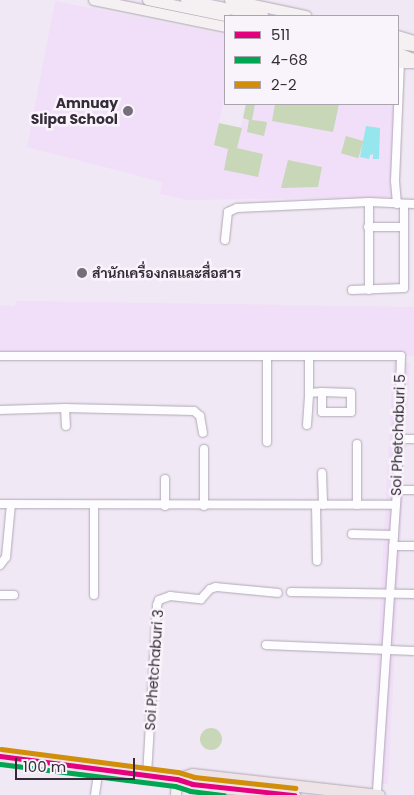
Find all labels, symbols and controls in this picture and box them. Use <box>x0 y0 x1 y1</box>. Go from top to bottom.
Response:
legend <box>224 15 399 105</box>
text: 511 <box>271 24 290 45</box>
text: 4-68 <box>271 49 308 70</box>
text: 2-2 <box>271 74 297 95</box>
place label: Amnuay Slipa School <box>31 95 118 128</box>
marker: Amnuay Slipa School <box>122 105 134 117</box>
place label: สำนักเครื่องกลและสื่อสาร <box>92 265 241 281</box>
marker: สำนักเครื่องกลและสื่อสาร <box>76 267 88 279</box>
street label: Soi Phetchaburi 5 <box>387 374 409 496</box>
street label: Soi Phetchaburi 3 <box>141 609 167 731</box>
scale bar <box>18 748 138 780</box>
text: 100 m <box>23 756 66 777</box>

